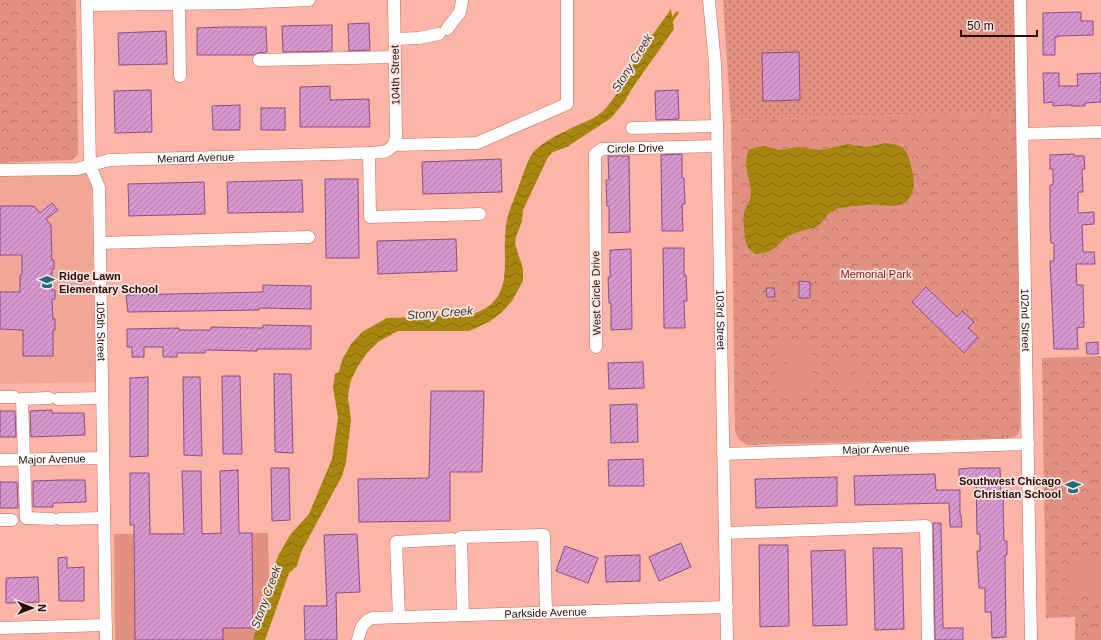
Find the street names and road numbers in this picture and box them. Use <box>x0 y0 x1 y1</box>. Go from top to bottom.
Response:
street label: 104th Street <box>388 45 402 105</box>
street label: Circle Drive <box>607 141 664 155</box>
street label: Menard Avenue <box>157 151 234 165</box>
street label: West Circle Drive <box>589 251 603 335</box>
street label: 102nd Street <box>1019 288 1032 352</box>
street label: 103rd Street <box>714 289 727 350</box>
street label: 105th Street <box>95 301 108 361</box>
street label: Major Avenue <box>842 442 910 456</box>
street label: Major Avenue <box>18 452 86 466</box>
street label: Parkside Avenue <box>504 605 587 620</box>

